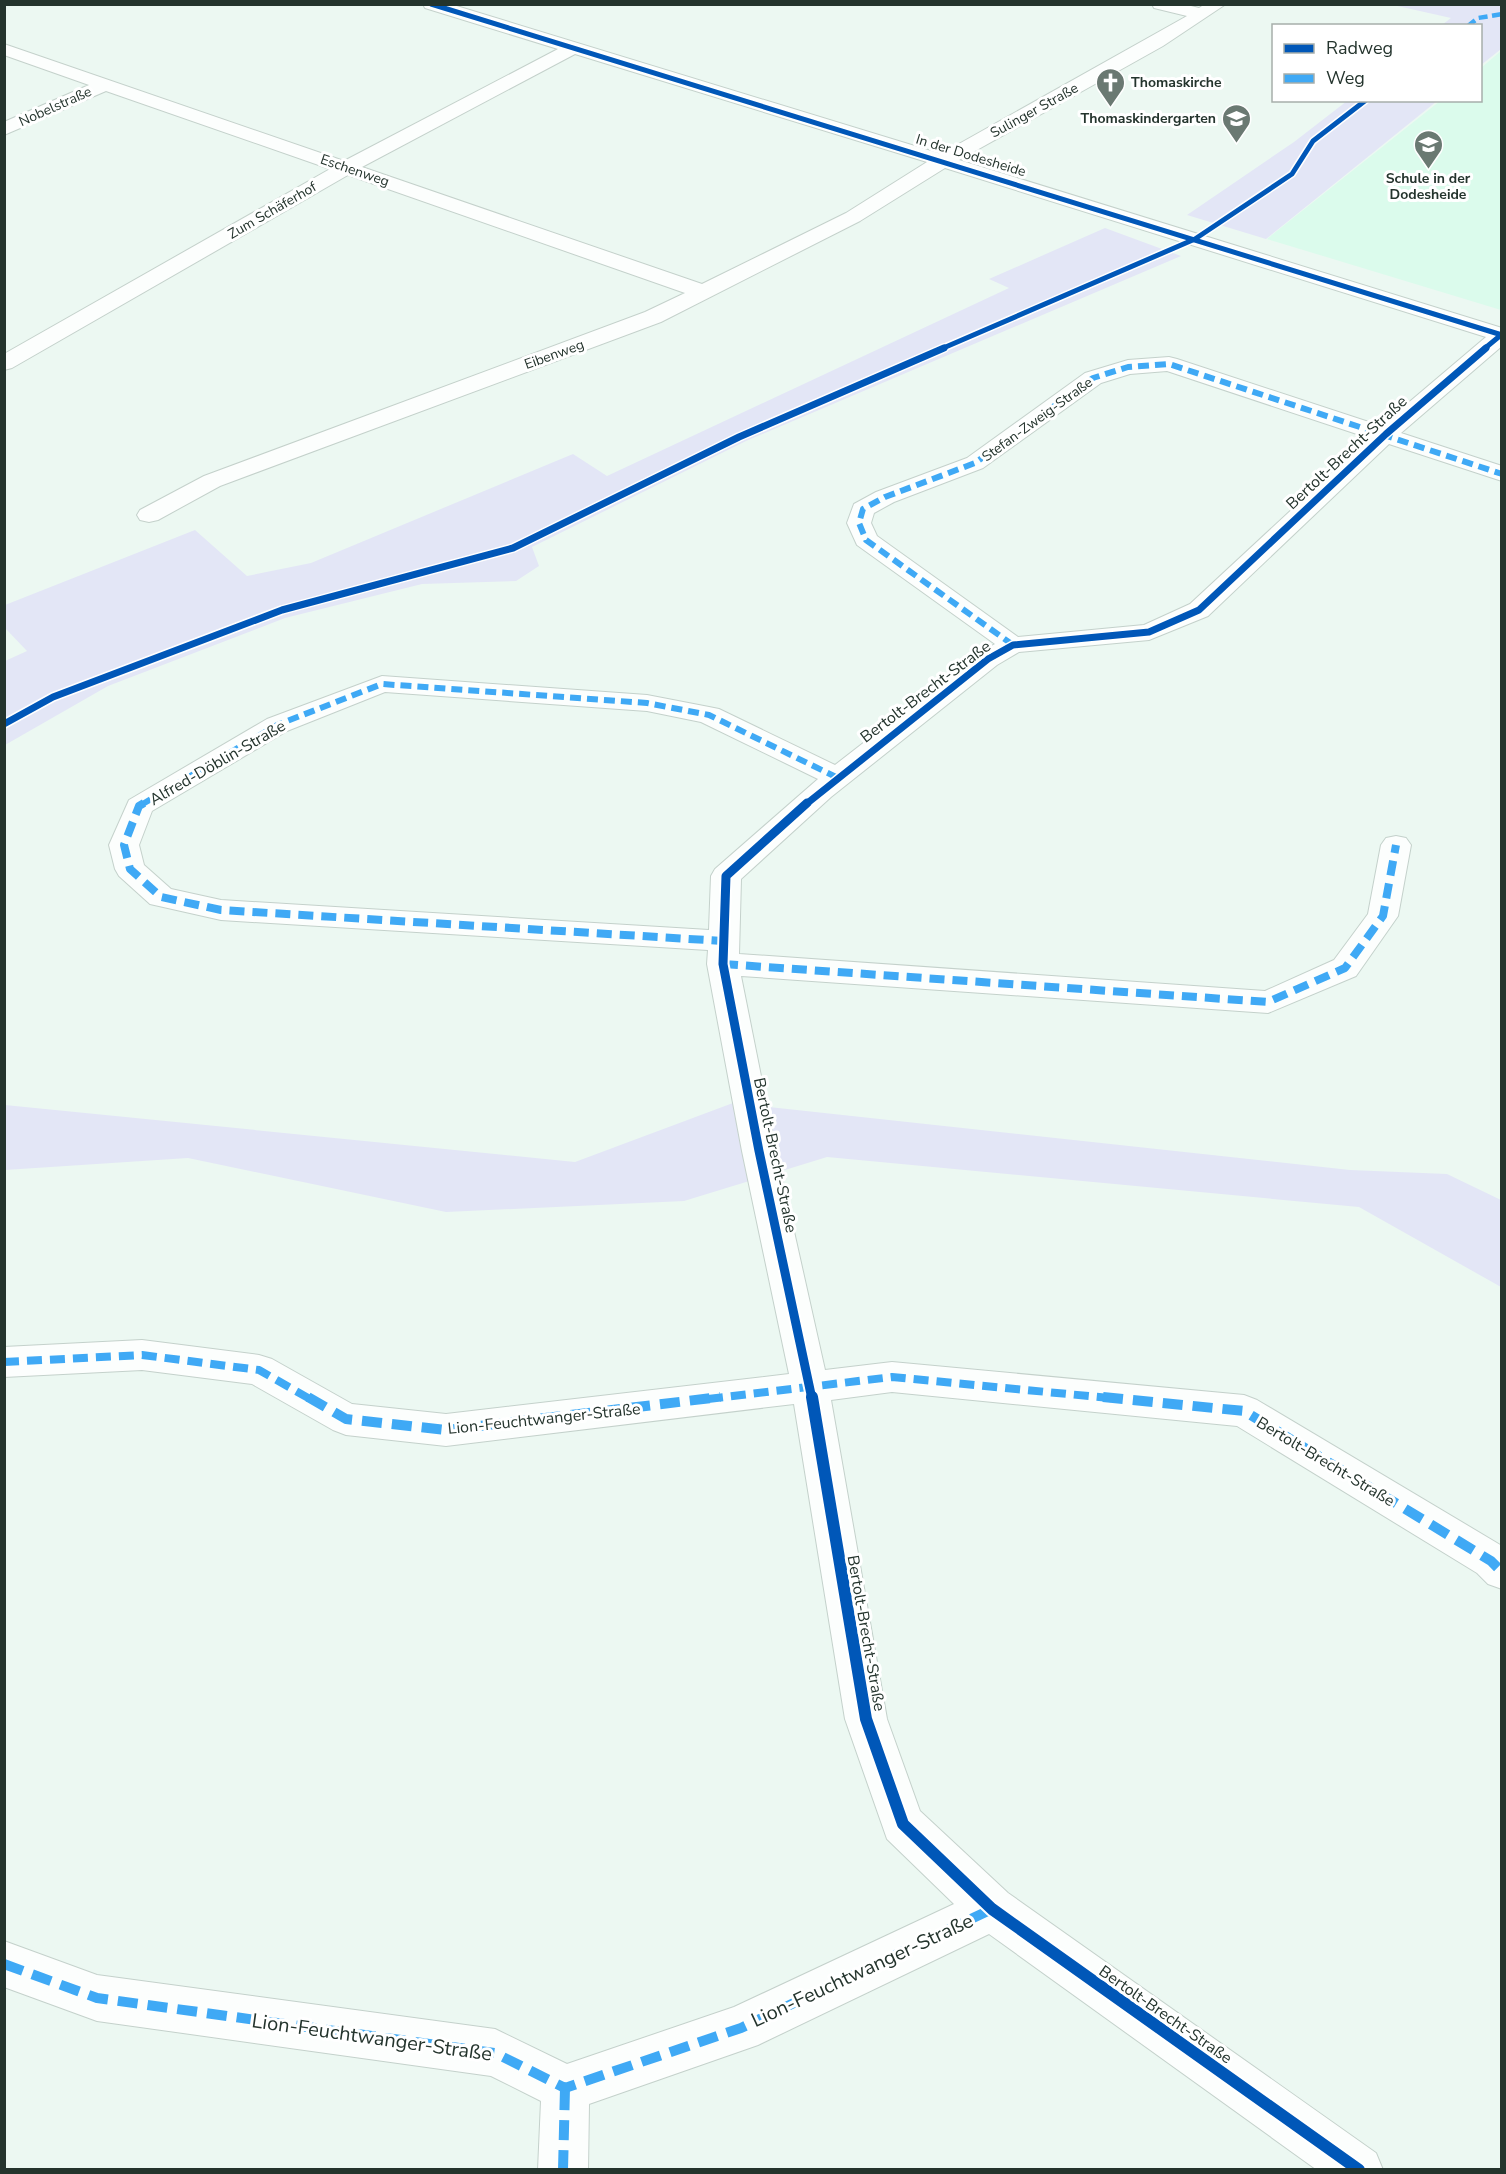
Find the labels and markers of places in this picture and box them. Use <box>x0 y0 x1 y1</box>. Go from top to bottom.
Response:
church icon: Thomaskirche <box>1094 66 1126 108</box>
place label: Thomaskirche <box>1131 73 1222 92</box>
school or university icon: Thomaskindergarten <box>1221 102 1253 144</box>
place label: Thomaskindergarten <box>1081 109 1216 128</box>
school or university icon: Schule in der Dodesheide <box>1412 128 1444 170</box>
place label: Schule in der Dodesheide <box>1386 169 1471 204</box>

